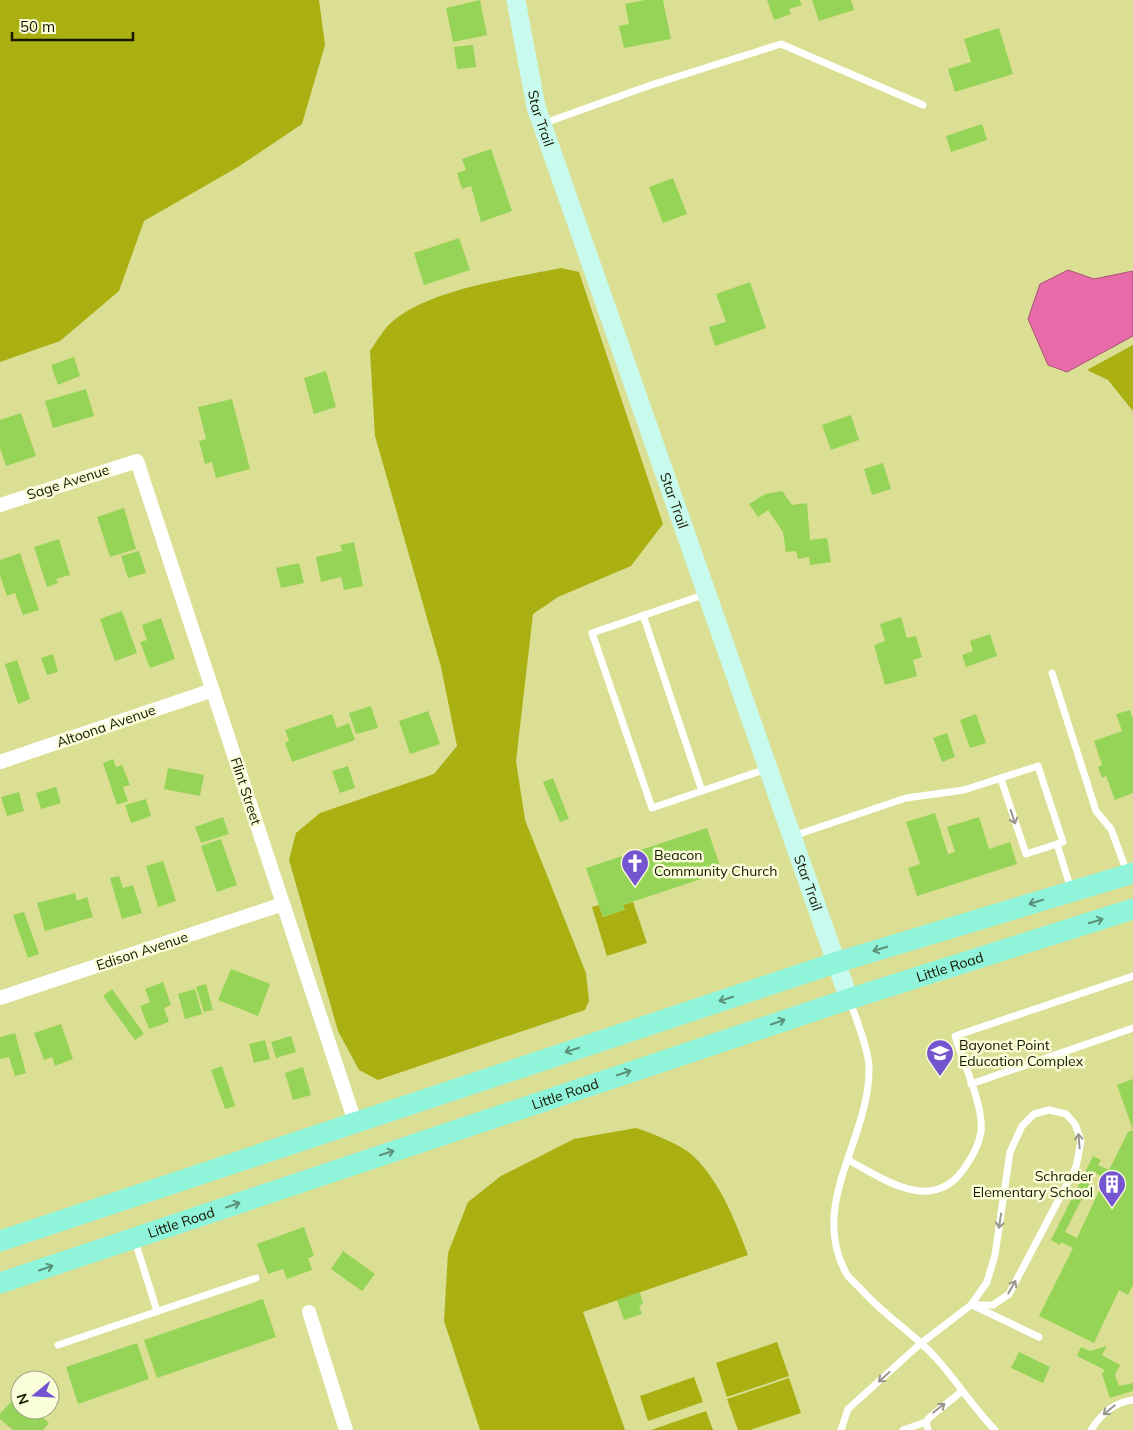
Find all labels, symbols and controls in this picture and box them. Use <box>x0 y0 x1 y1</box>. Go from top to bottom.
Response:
scale bar <box>12 10 134 42</box>
text: 50 m <box>20 17 55 36</box>
street label: Star Trail <box>524 89 558 149</box>
street label: Sage Avenue <box>25 460 111 504</box>
street label: Star Trail <box>656 470 692 531</box>
street label: Altoona Avenue <box>54 701 158 751</box>
street label: Flint Street <box>227 755 265 827</box>
one-way arrow <box>1009 808 1018 824</box>
place label: Beacon Community Church <box>654 846 777 880</box>
church icon: Beacon Community Church <box>620 848 650 887</box>
street label: Star Trail <box>790 852 826 913</box>
one-way arrow <box>1028 898 1044 908</box>
one-way arrow <box>1087 915 1103 925</box>
street label: Edison Avenue <box>94 928 190 974</box>
one-way arrow <box>873 944 889 954</box>
street label: Little Road <box>914 948 986 986</box>
one-way arrow <box>719 995 734 1004</box>
one-way arrow <box>770 1017 786 1026</box>
place label: Bayonet Point Education Complex <box>959 1036 1084 1070</box>
school or university icon: Bayonet Point Education Complex <box>925 1038 955 1077</box>
one-way arrow <box>564 1046 580 1055</box>
one-way arrow <box>616 1068 632 1078</box>
street label: Little Road <box>529 1074 601 1114</box>
one-way arrow <box>1074 1134 1083 1150</box>
one-way arrow <box>379 1147 395 1157</box>
place label: Schrader Elementary School <box>973 1167 1094 1201</box>
building icon: Schrader Elementary School <box>1097 1169 1127 1208</box>
one-way arrow <box>225 1199 241 1209</box>
street label: Little Road <box>145 1203 217 1242</box>
one-way arrow <box>995 1213 1005 1229</box>
one-way arrow <box>38 1263 53 1272</box>
one-way arrow <box>1008 1280 1018 1294</box>
north arrow <box>10 1370 60 1420</box>
one-way arrow <box>877 1371 890 1383</box>
text: N <box>12 1391 33 1407</box>
one-way arrow <box>933 1403 946 1414</box>
one-way arrow <box>1103 1405 1116 1416</box>

